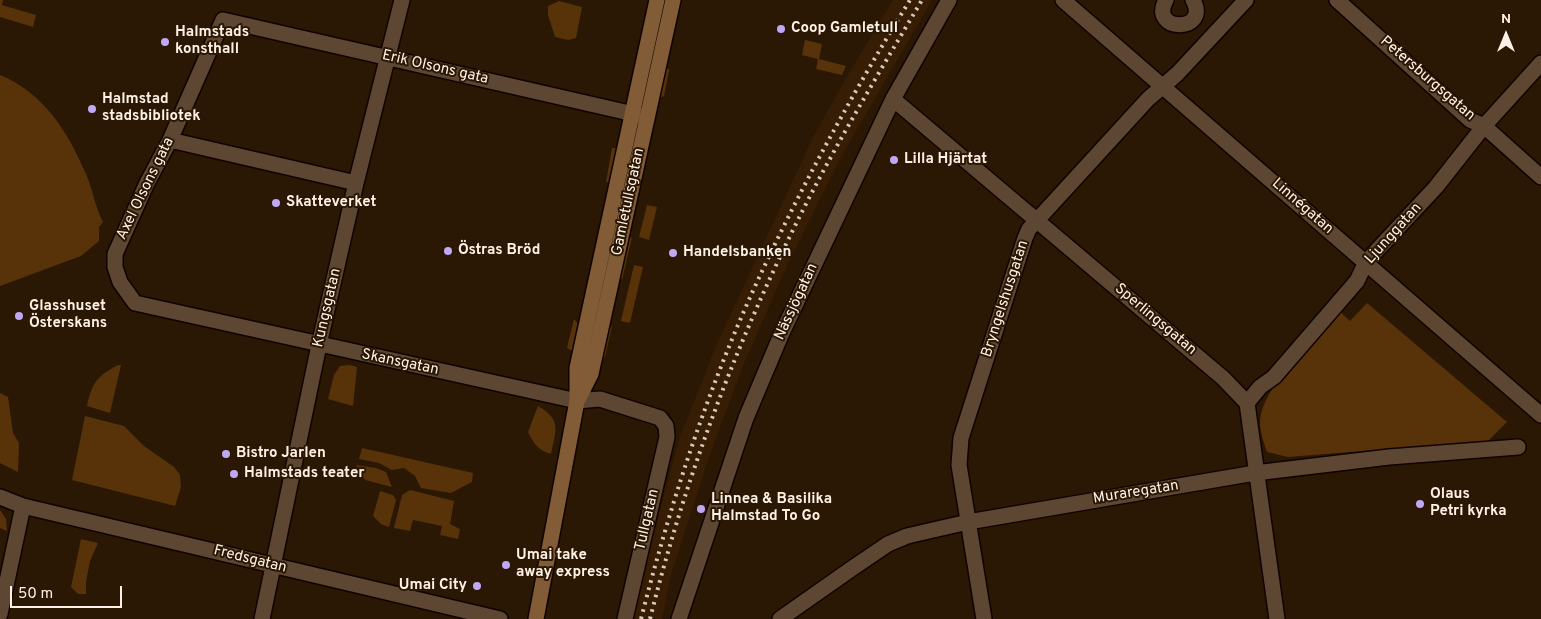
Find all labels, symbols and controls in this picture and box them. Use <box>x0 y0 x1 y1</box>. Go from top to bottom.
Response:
north arrow <box>1481 10 1531 60</box>
text: N <box>1501 11 1511 28</box>
place label: Coop Gamletull <box>791 20 898 38</box>
marker: Coop Gamletull <box>775 23 787 35</box>
place label: Halmstads konsthall <box>175 24 249 59</box>
street label: Petersburgsgatan <box>1376 33 1478 125</box>
marker: Halmstads konsthall <box>159 36 171 48</box>
street label: Erik Olsons gata <box>380 47 490 89</box>
place label: Halmstad stadsbibliotek <box>102 91 201 126</box>
marker: Halmstad stadsbibliotek <box>86 103 98 115</box>
street label: Axel Olsons gata <box>113 135 179 243</box>
street label: Gamletullsgatan <box>609 146 649 258</box>
place label: Lilla Hjärtat <box>904 151 987 169</box>
marker: Lilla Hjärtat <box>888 154 900 166</box>
street label: Linnégatan <box>1267 175 1337 239</box>
place label: Skatteverket <box>286 194 376 212</box>
marker: Skatteverket <box>270 197 282 209</box>
street label: Ljunggatan <box>1362 200 1426 268</box>
street label: Bryngelshusgatan <box>979 238 1033 360</box>
place label: Östras Bröd <box>458 242 540 260</box>
place label: Handelsbanken <box>683 244 791 262</box>
marker: Östras Bröd <box>442 245 454 257</box>
marker: Handelsbanken <box>667 247 679 259</box>
street label: Nässjögatan <box>771 261 823 343</box>
street label: Kungsgatan <box>310 267 346 349</box>
street label: Sperlingsgatan <box>1110 280 1200 360</box>
place label: Glasshuset Österskans <box>29 298 107 333</box>
marker: Glasshuset Österskans <box>13 310 25 322</box>
street label: Skansgatan <box>360 346 440 380</box>
place label: Bistro Jarlen <box>236 445 326 463</box>
marker: Bistro Jarlen <box>220 448 232 460</box>
place label: Halmstads teater <box>244 465 365 483</box>
marker: Halmstads teater <box>228 468 240 480</box>
street label: Muraregatan <box>1092 477 1180 509</box>
place label: Olaus Petri kyrka <box>1430 486 1507 521</box>
street label: Tullgatan <box>632 487 664 553</box>
place label: Linnea & Basilika Halmstad To Go <box>711 491 832 526</box>
marker: Olaus Petri kyrka <box>1414 498 1426 510</box>
marker: Linnea & Basilika Halmstad To Go <box>695 503 707 515</box>
street label: Fredsgatan <box>212 542 288 578</box>
place label: Umai take away express <box>516 547 610 582</box>
marker: Umai take away express <box>500 559 512 571</box>
scale bar <box>12 576 125 608</box>
place label: Umai City <box>399 577 467 595</box>
marker: Umai City <box>471 580 483 592</box>
text: 50 m <box>18 585 53 604</box>

